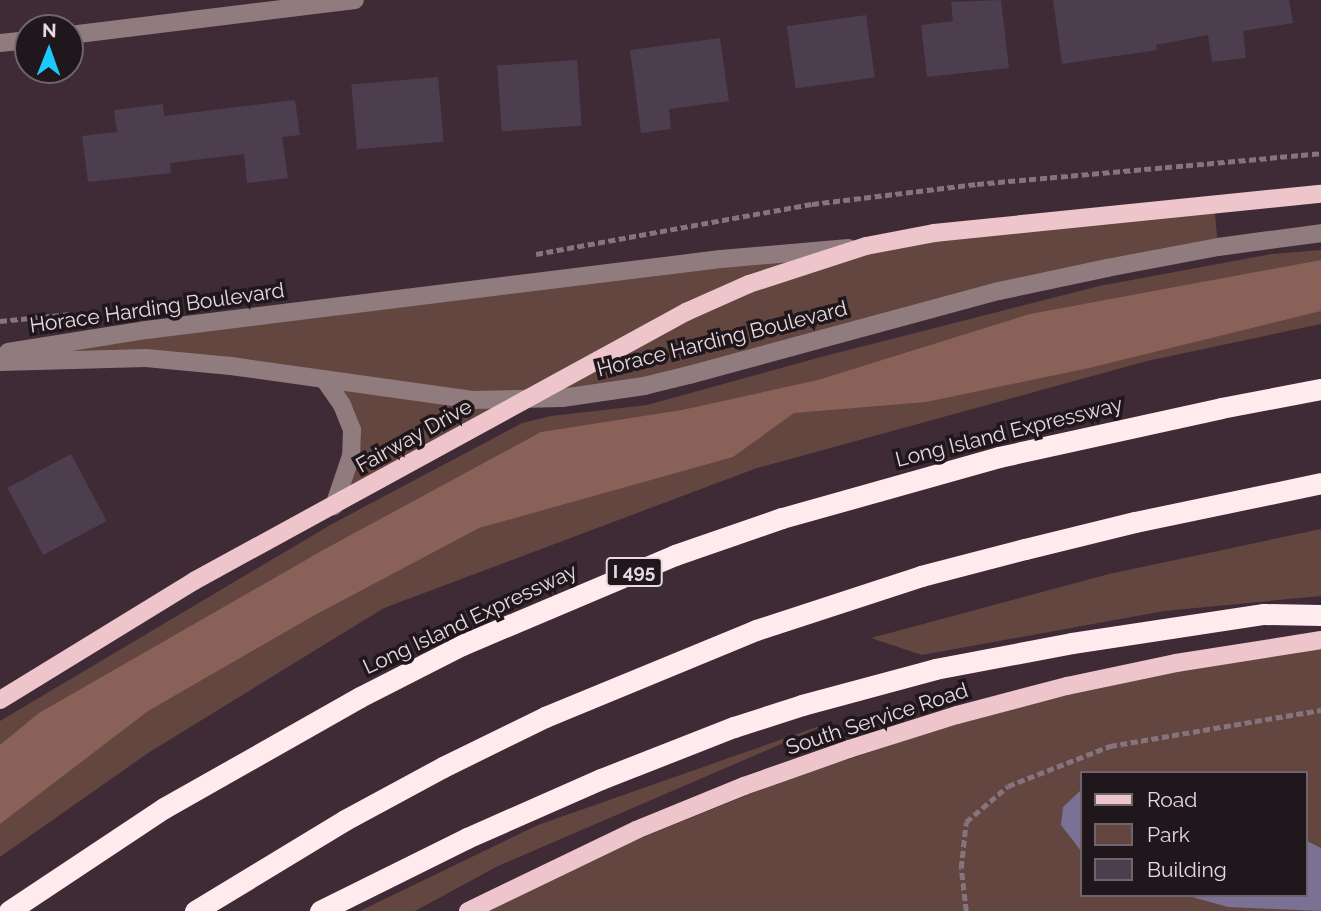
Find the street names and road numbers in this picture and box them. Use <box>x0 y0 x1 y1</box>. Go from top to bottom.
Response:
street label: Horace Harding Boulevard <box>28 278 286 338</box>
street label: Horace Harding Boulevard <box>594 296 850 382</box>
street label: Long Island Expressway <box>893 392 1125 472</box>
street label: Fairway Drive <box>351 394 477 478</box>
road number: I 495 <box>604 556 664 587</box>
street label: Long Island Expressway <box>359 558 581 680</box>
street label: South Service Road <box>783 678 971 760</box>

